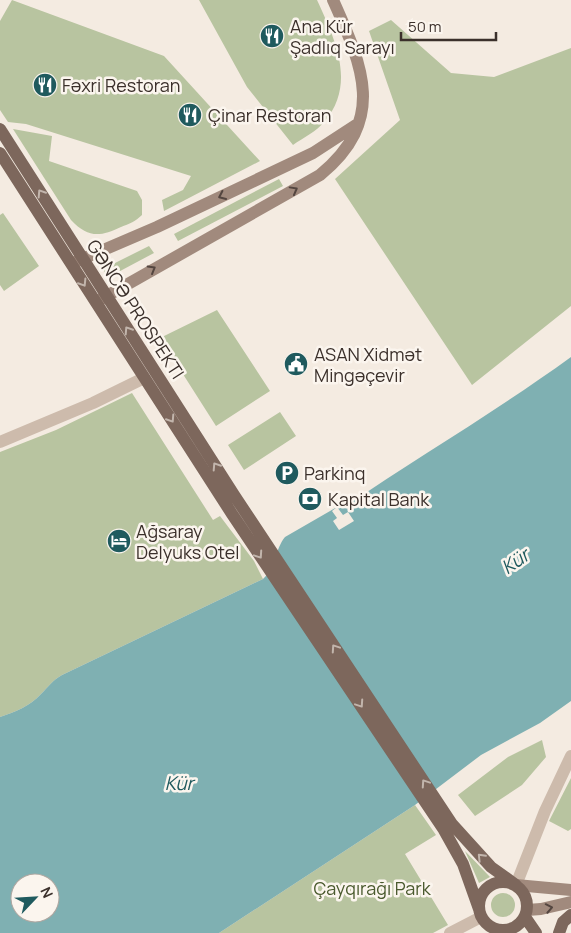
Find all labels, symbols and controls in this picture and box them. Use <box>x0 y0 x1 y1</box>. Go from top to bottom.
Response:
scale bar <box>401 10 496 42</box>
place label: Ana Kür Şadlıq Sarayı <box>290 14 395 59</box>
text: 50 m <box>408 16 442 37</box>
restaurant icon: Ana Kür Şadlıq Sarayı <box>259 23 285 49</box>
restaurant icon: Fəxri Restoran <box>32 72 58 98</box>
place label: Fəxri Restoran <box>62 73 181 97</box>
restaurant icon: Çinar Restoran <box>177 102 203 128</box>
place label: Çinar Restoran <box>208 103 332 127</box>
one-way arrow <box>288 186 297 196</box>
one-way arrow <box>37 189 47 198</box>
one-way arrow <box>218 190 227 200</box>
street label: GƏNCƏ PROSPEKTI <box>82 235 190 383</box>
one-way arrow <box>147 266 156 276</box>
one-way arrow <box>76 278 86 287</box>
one-way arrow <box>125 326 134 335</box>
place label: ASAN Xidmət Mingəçevir <box>314 342 422 387</box>
public building icon: ASAN Xidmət Mingəçevir <box>283 351 309 377</box>
one-way arrow <box>165 414 174 423</box>
parking icon: Parkinq <box>274 460 300 486</box>
place label: Parkinq <box>304 461 365 485</box>
one-way arrow <box>213 463 222 472</box>
bank icon: Kapital Bank <box>297 486 323 512</box>
place label: Kapital Bank <box>328 487 430 511</box>
place label: Ağsaray Delyuks Otel <box>136 519 239 564</box>
hotel icon: Ağsaray Delyuks Otel <box>106 528 132 554</box>
water label: Kür <box>496 541 536 580</box>
one-way arrow <box>253 549 263 558</box>
one-way arrow <box>332 644 342 653</box>
one-way arrow <box>353 699 363 708</box>
water label: Kür <box>165 770 196 796</box>
one-way arrow <box>422 779 431 789</box>
one-way arrow <box>478 854 487 863</box>
north arrow <box>10 873 60 923</box>
park label: Çayqırağı Park <box>313 876 432 900</box>
text: N <box>36 884 58 901</box>
one-way arrow <box>545 903 554 913</box>

